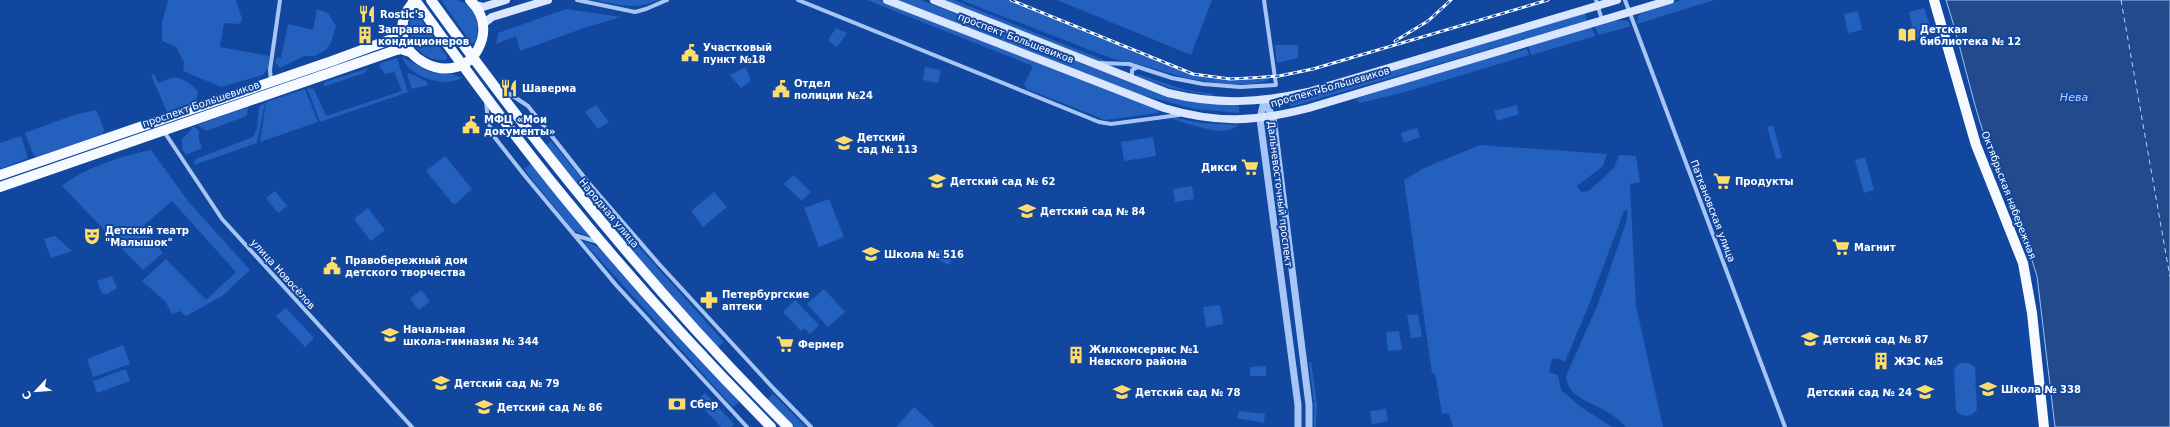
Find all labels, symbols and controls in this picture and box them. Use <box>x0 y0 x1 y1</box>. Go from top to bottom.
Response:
restaurant icon: Rostic's <box>357 4 377 24</box>
place label: Rostic's <box>380 9 424 20</box>
street label: проспект Большевиков <box>956 11 1076 65</box>
place label: Заправка кондиционеров <box>378 24 469 47</box>
place label: Детская библиотека № 12 <box>1920 24 2021 47</box>
building icon: Заправка кондиционеров <box>355 25 375 45</box>
library icon: Детская библиотека № 12 <box>1897 25 1917 45</box>
place label: Участковый пункт №18 <box>703 42 772 65</box>
public building icon: Участковый пункт №18 <box>680 43 700 63</box>
street label: проспект Большевиков <box>1269 65 1391 109</box>
restaurant icon: Шаверма <box>499 78 519 98</box>
place label: Отдел полиции №24 <box>794 78 873 101</box>
street label: проспект Большевиков <box>141 79 261 129</box>
public building icon: Отдел полиции №24 <box>771 79 791 99</box>
place label: Шаверма <box>522 83 576 94</box>
water label: Нева <box>2060 91 2088 104</box>
place label: МФЦ «Мои документы» <box>484 114 555 137</box>
public building icon: МФЦ «Мои документы» <box>461 115 481 135</box>
street label: Дальневосточный проспект <box>1266 120 1294 268</box>
street label: Октябрьская набережная <box>1979 129 2039 261</box>
place label: Детский сад № 113 <box>857 132 918 155</box>
school or university icon: Детский сад № 113 <box>834 133 854 153</box>
supermarket icon: Дикси <box>1240 157 1260 177</box>
street label: Паткановская улица <box>1688 158 1738 264</box>
place label: Дикси <box>1201 162 1237 173</box>
school or university icon: Детский сад № 62 <box>927 171 947 191</box>
supermarket icon: Продукты <box>1712 171 1732 191</box>
street label: Народная улица <box>577 176 641 250</box>
place label: Детский сад № 62 <box>950 176 1055 187</box>
place label: Продукты <box>1735 176 1794 187</box>
school or university icon: Детский сад № 84 <box>1017 201 1037 221</box>
place label: Детский сад № 84 <box>1040 206 1145 217</box>
place label: Детский театр "Малышок" <box>105 225 189 248</box>
theatre icon: Детский театр "Малышок" <box>82 226 102 246</box>
street label: улица Новосёлов <box>249 237 317 311</box>
supermarket icon: Магнит <box>1831 237 1851 257</box>
place label: Магнит <box>1854 242 1896 253</box>
school or university icon: Школа № 516 <box>861 244 881 264</box>
place label: Школа № 516 <box>884 249 964 260</box>
place label: Правобережный дом детского творчества <box>345 255 468 278</box>
public building icon: Правобережный дом детского творчества <box>322 256 342 276</box>
place label: Петербургские аптеки <box>722 289 809 312</box>
pharmacy icon: Петербургские аптеки <box>699 290 719 310</box>
place label: Начальная школа-гимназия № 344 <box>403 324 539 347</box>
school or university icon: Начальная школа-гимназия № 344 <box>380 325 400 345</box>
school or university icon: Детский сад № 87 <box>1800 329 1820 349</box>
supermarket icon: Фермер <box>775 334 795 354</box>
place label: Детский сад № 87 <box>1823 334 1928 345</box>
place label: Фермер <box>798 339 844 350</box>
place label: Жилкомсервис №1 Невского района <box>1089 344 1199 367</box>
building icon: Жилкомсервис №1 Невского района <box>1066 345 1086 365</box>
building icon: ЖЭС №5 <box>1871 351 1891 371</box>
place label: ЖЭС №5 <box>1894 356 1943 367</box>
north arrow <box>16 371 56 411</box>
school or university icon: Детский сад № 79 <box>431 373 451 393</box>
place label: Детский сад № 79 <box>454 378 559 389</box>
school or university icon: Школа № 338 <box>1978 379 1998 399</box>
school or university icon: Детский сад № 78 <box>1112 382 1132 402</box>
school or university icon: Детский сад № 24 <box>1915 382 1935 402</box>
place label: Школа № 338 <box>2001 384 2081 395</box>
place label: Детский сад № 78 <box>1135 387 1240 398</box>
place label: Детский сад № 24 <box>1807 387 1912 398</box>
text: С <box>20 389 35 402</box>
bank icon: Сбер <box>667 394 687 414</box>
school or university icon: Детский сад № 86 <box>474 397 494 417</box>
place label: Сбер <box>690 399 718 410</box>
place label: Детский сад № 86 <box>497 402 602 413</box>

